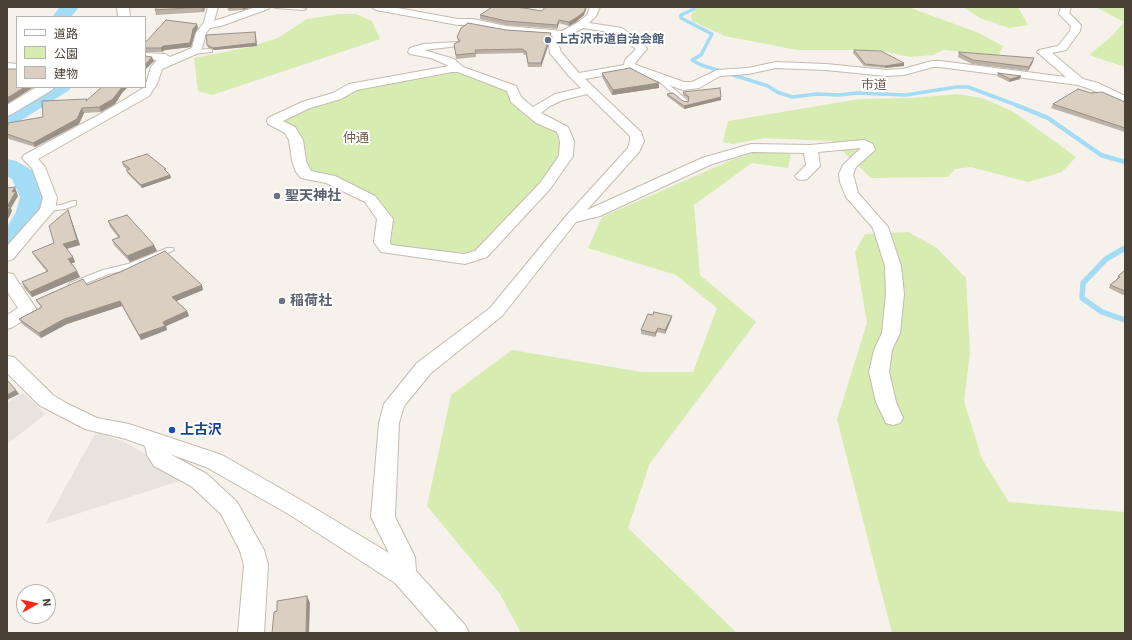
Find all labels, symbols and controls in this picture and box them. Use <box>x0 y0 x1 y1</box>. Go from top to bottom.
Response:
legend <box>16 16 146 88</box>
text: 道路 <box>54 26 78 41</box>
place label: 上古沢市道自治会館 <box>556 33 664 47</box>
marker: 上古沢市道自治会館 <box>543 35 553 45</box>
text: 公園 <box>54 46 78 61</box>
text: 建物 <box>54 66 78 81</box>
district label: 市道 <box>861 77 887 93</box>
district label: 仲通 <box>343 130 369 146</box>
place label: 聖天神社 <box>285 188 341 204</box>
marker: 聖天神社 <box>272 191 282 201</box>
place label: 稲荷社 <box>290 293 332 309</box>
marker: 稲荷社 <box>277 296 287 306</box>
place label: 上古沢 <box>180 422 222 438</box>
marker: 上古沢 <box>167 425 177 435</box>
north arrow <box>16 584 56 624</box>
text: N <box>39 598 54 607</box>

